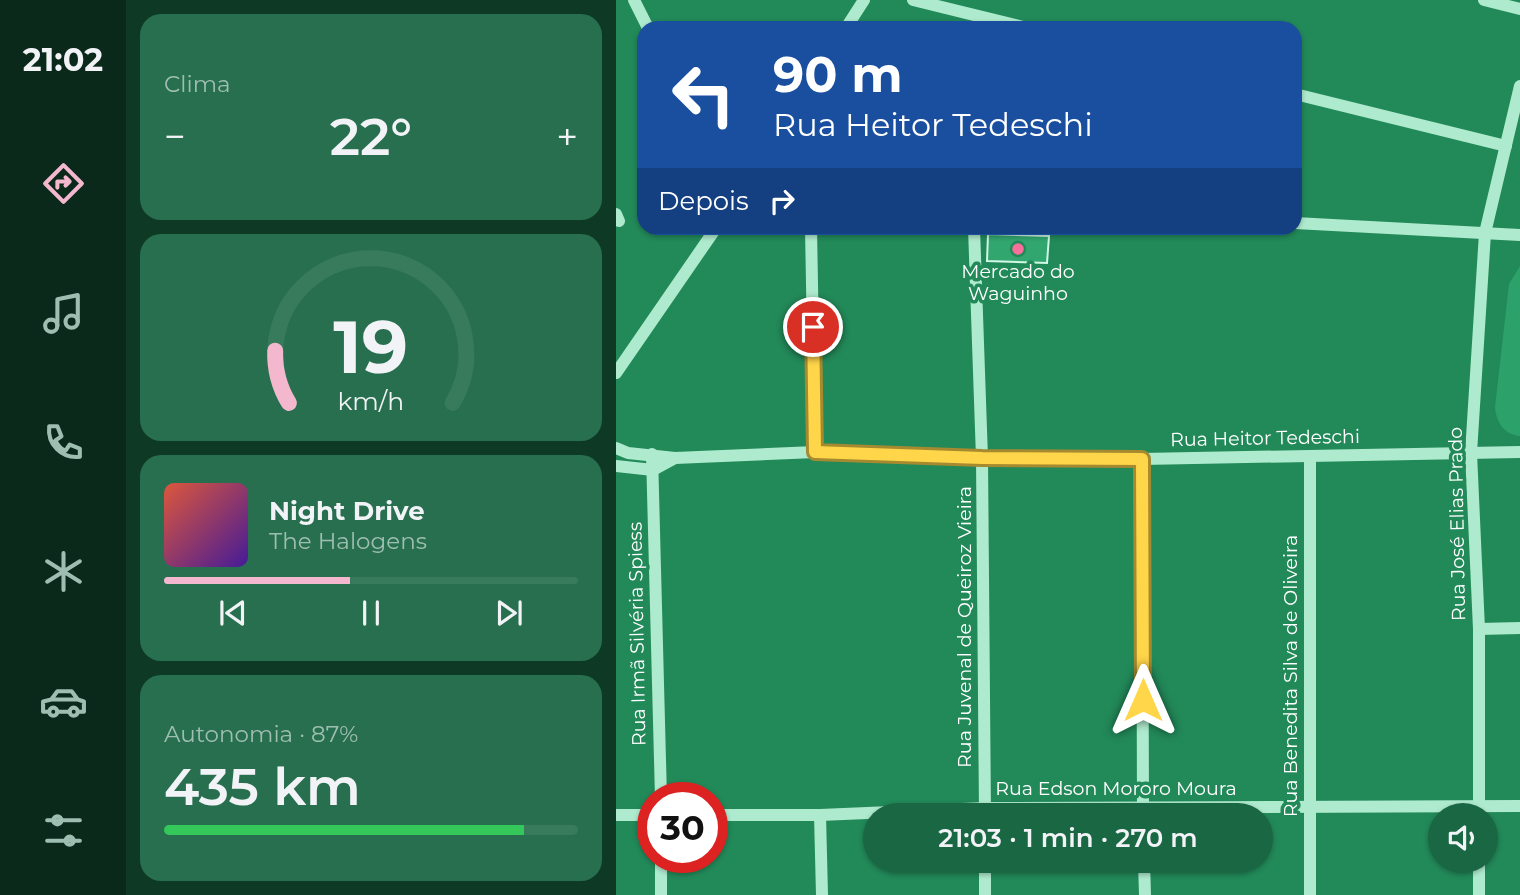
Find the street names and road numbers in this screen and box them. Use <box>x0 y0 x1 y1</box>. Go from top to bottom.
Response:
street label: Rua Heitor Tedeschi <box>1170 425 1360 451</box>
street label: Rua José Elias Prado <box>1444 427 1470 621</box>
street label: Rua Juvenal de Queiroz Vieira <box>953 486 976 768</box>
street label: Rua Irmã Silvéria Spiess <box>624 522 650 746</box>
street label: Rua Benedita Silva de Oliveira <box>1279 535 1302 817</box>
street label: Rua Edson Mororo Moura <box>995 777 1237 800</box>

